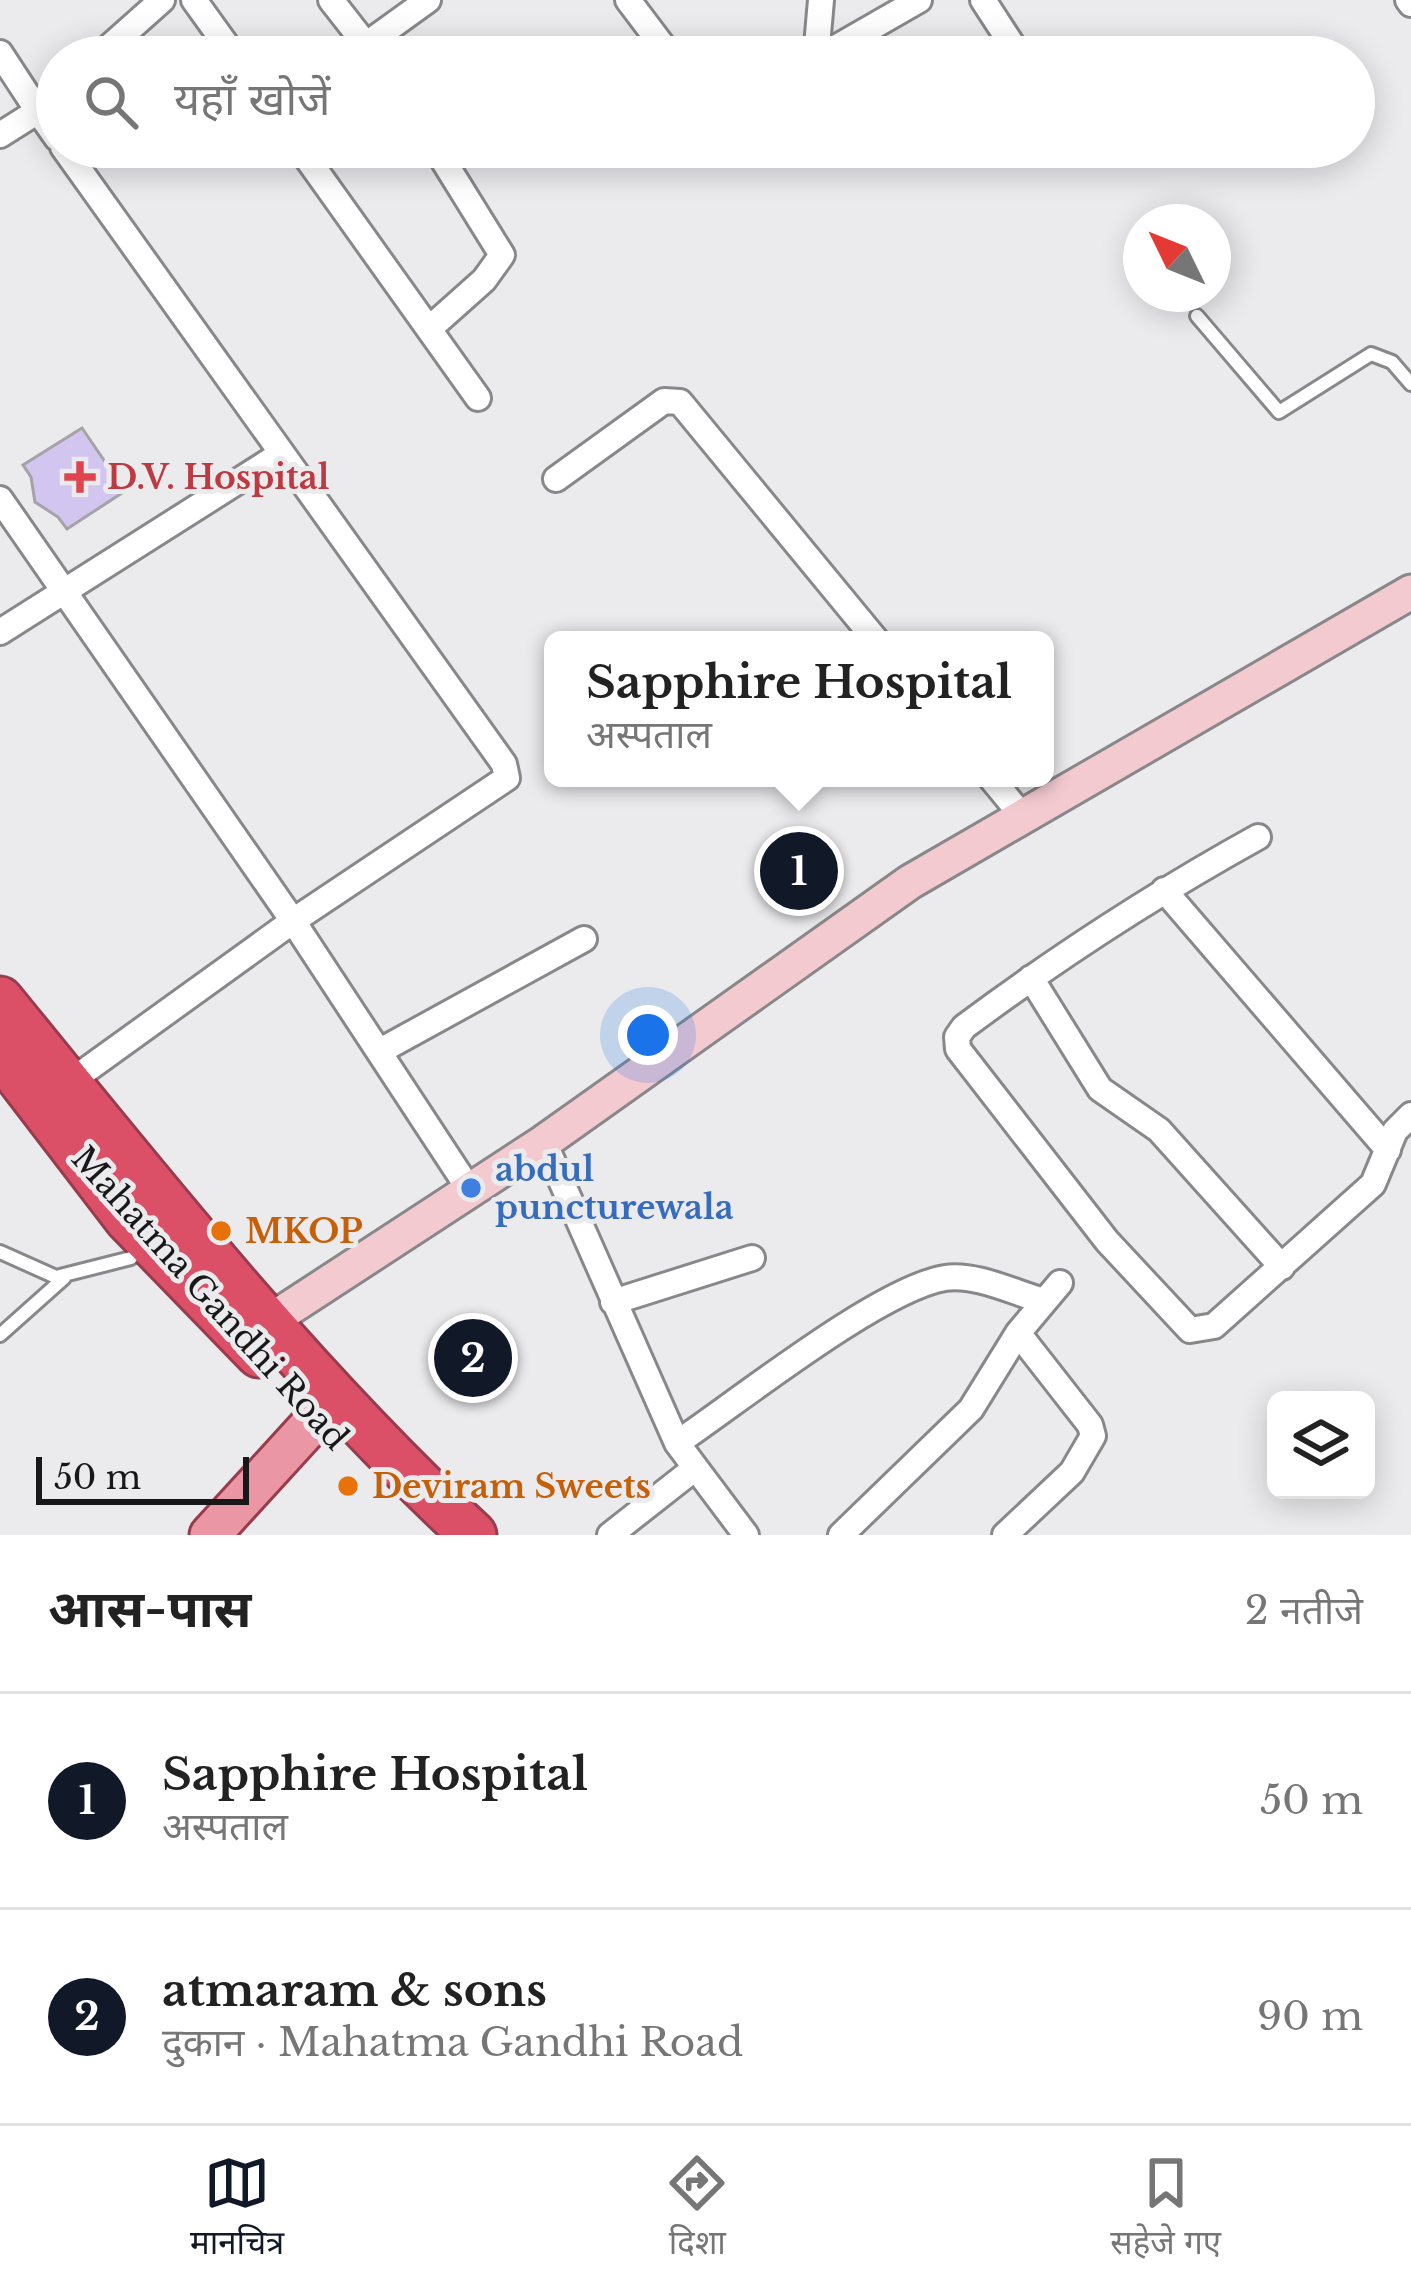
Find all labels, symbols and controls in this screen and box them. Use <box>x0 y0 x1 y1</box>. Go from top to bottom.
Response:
search box <box>36 36 1375 168</box>
icon: search <box>78 69 144 135</box>
text: यहाँ खोजें <box>174 71 330 127</box>
north arrow <box>1123 204 1231 312</box>
place label: D.V. Hospital <box>107 457 330 498</box>
marker: D.V. Hospital <box>64 461 96 493</box>
popup <box>544 631 1054 787</box>
text: Sapphire Hospital <box>586 654 1012 710</box>
text: अस्पताल <box>586 710 712 759</box>
pin: 1 <box>760 826 838 916</box>
your location <box>618 1005 678 1065</box>
street label: Mahatma Gandhi Road <box>63 1138 357 1458</box>
place label: abdul puncturewala <box>495 1149 734 1228</box>
marker: abdul puncturewala <box>458 1175 484 1201</box>
place label: MKOP <box>245 1211 363 1252</box>
marker: MKOP <box>208 1218 234 1244</box>
pin: 2 <box>434 1313 512 1403</box>
map controls <box>1267 1391 1375 1499</box>
button: layers <box>1267 1391 1375 1499</box>
scale bar <box>36 1451 249 1504</box>
text: 50 m <box>54 1457 141 1498</box>
place label: Deviram Sweets <box>372 1466 651 1507</box>
marker: Deviram Sweets <box>335 1473 361 1499</box>
text: आस-पास <box>48 1578 251 1641</box>
text: 2 नतीजे <box>1245 1586 1363 1635</box>
text: Sapphire Hospital <box>162 1746 588 1802</box>
text: 1 <box>78 1776 96 1825</box>
text: 50 m <box>1260 1776 1363 1825</box>
text: अस्पताल <box>162 1802 288 1851</box>
text: atmaram & sons <box>162 1962 547 2018</box>
text: 2 <box>74 1992 100 2041</box>
text: 90 m <box>1257 1992 1363 2041</box>
text: दुकान · Mahatma Gandhi Road <box>162 2018 743 2067</box>
tab: मानचित्र <box>190 2150 284 2267</box>
tab: दिशा <box>664 2150 730 2267</box>
tab: सहेजे गए <box>1110 2150 1221 2267</box>

